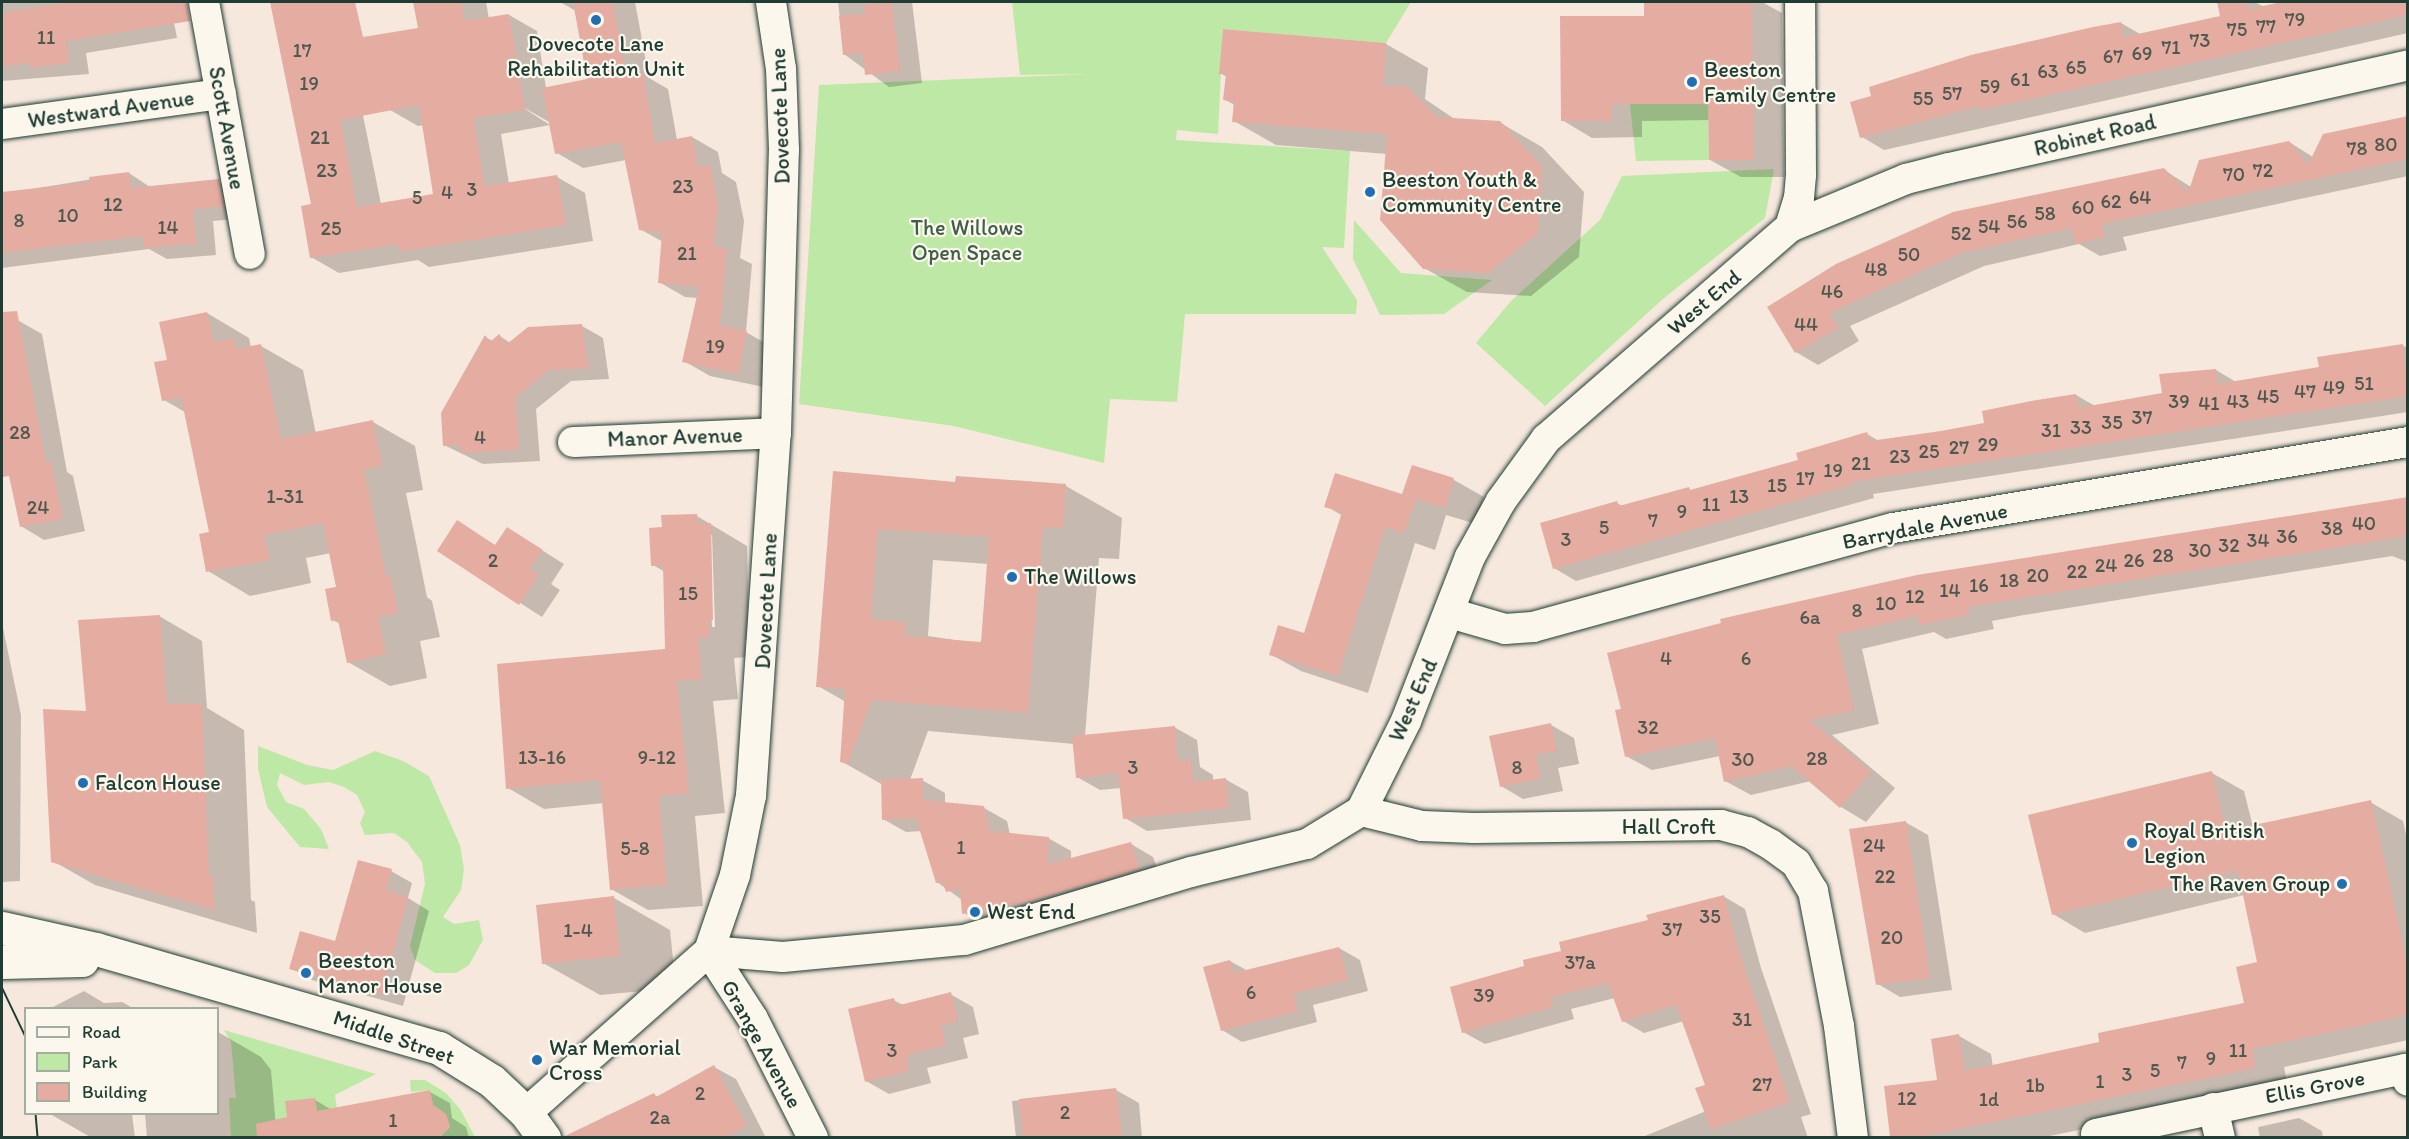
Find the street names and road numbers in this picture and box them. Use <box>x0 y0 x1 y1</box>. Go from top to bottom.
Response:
street label: Dovecote Lane <box>764 47 796 185</box>
street label: Scott Avenue <box>203 65 251 191</box>
street label: Westward Avenue <box>27 84 195 134</box>
street label: Robinet Road <box>2031 108 2159 162</box>
street label: West End <box>1662 264 1746 340</box>
street label: Manor Avenue <box>607 421 743 453</box>
street label: Barrydale Avenue <box>1841 497 2009 555</box>
street label: Dovecote Lane <box>749 532 783 670</box>
street label: West End <box>1383 655 1443 745</box>
street label: Hall Croft <box>1622 814 1716 840</box>
street label: Grange Avenue <box>716 975 808 1113</box>
street label: Middle Street <box>330 1004 458 1070</box>
street label: Ellis Grove <box>2263 1064 2367 1110</box>

